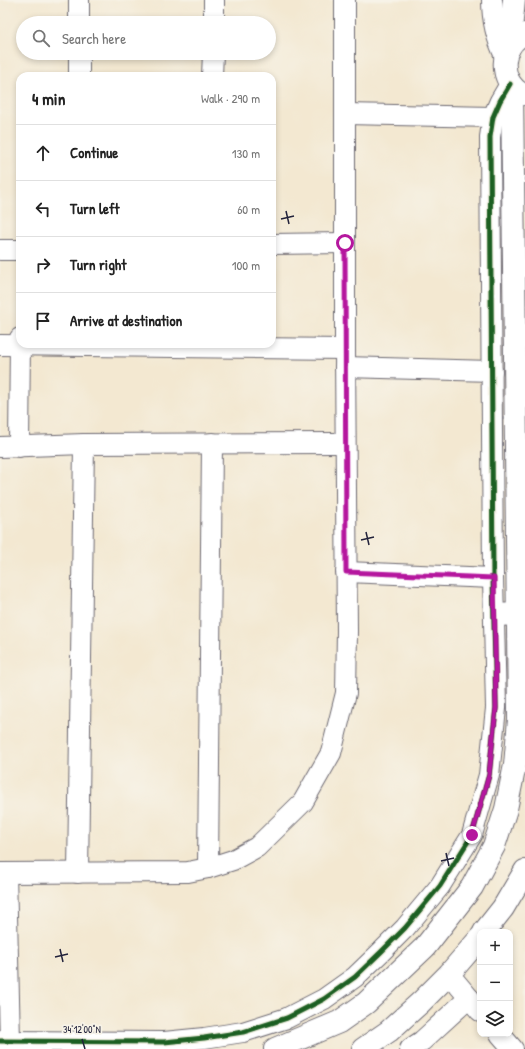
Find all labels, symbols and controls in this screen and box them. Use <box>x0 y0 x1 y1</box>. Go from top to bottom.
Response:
search box <box>16 16 276 60</box>
icon: search <box>30 27 52 49</box>
text: Search here <box>62 28 126 49</box>
text: 4 min <box>32 87 65 110</box>
text: Walk · 290 m <box>201 89 260 107</box>
icon: ahead <box>32 142 54 164</box>
text: Continue <box>70 142 118 163</box>
text: 130 m <box>232 144 260 162</box>
icon: left <box>32 198 54 220</box>
text: Turn left <box>70 198 120 219</box>
text: 60 m <box>237 200 260 218</box>
route start <box>336 234 354 252</box>
icon: right <box>32 254 54 276</box>
text: Turn right <box>70 254 126 275</box>
text: 100 m <box>232 256 260 274</box>
icon: arrive <box>32 310 54 332</box>
text: Arrive at destination <box>70 310 182 331</box>
route end <box>463 826 481 844</box>
map controls <box>477 929 513 1037</box>
button: + <box>477 929 513 965</box>
button: − <box>477 965 513 1001</box>
button: layers <box>477 1001 513 1037</box>
text: 34°12'00"N <box>63 1023 101 1036</box>

